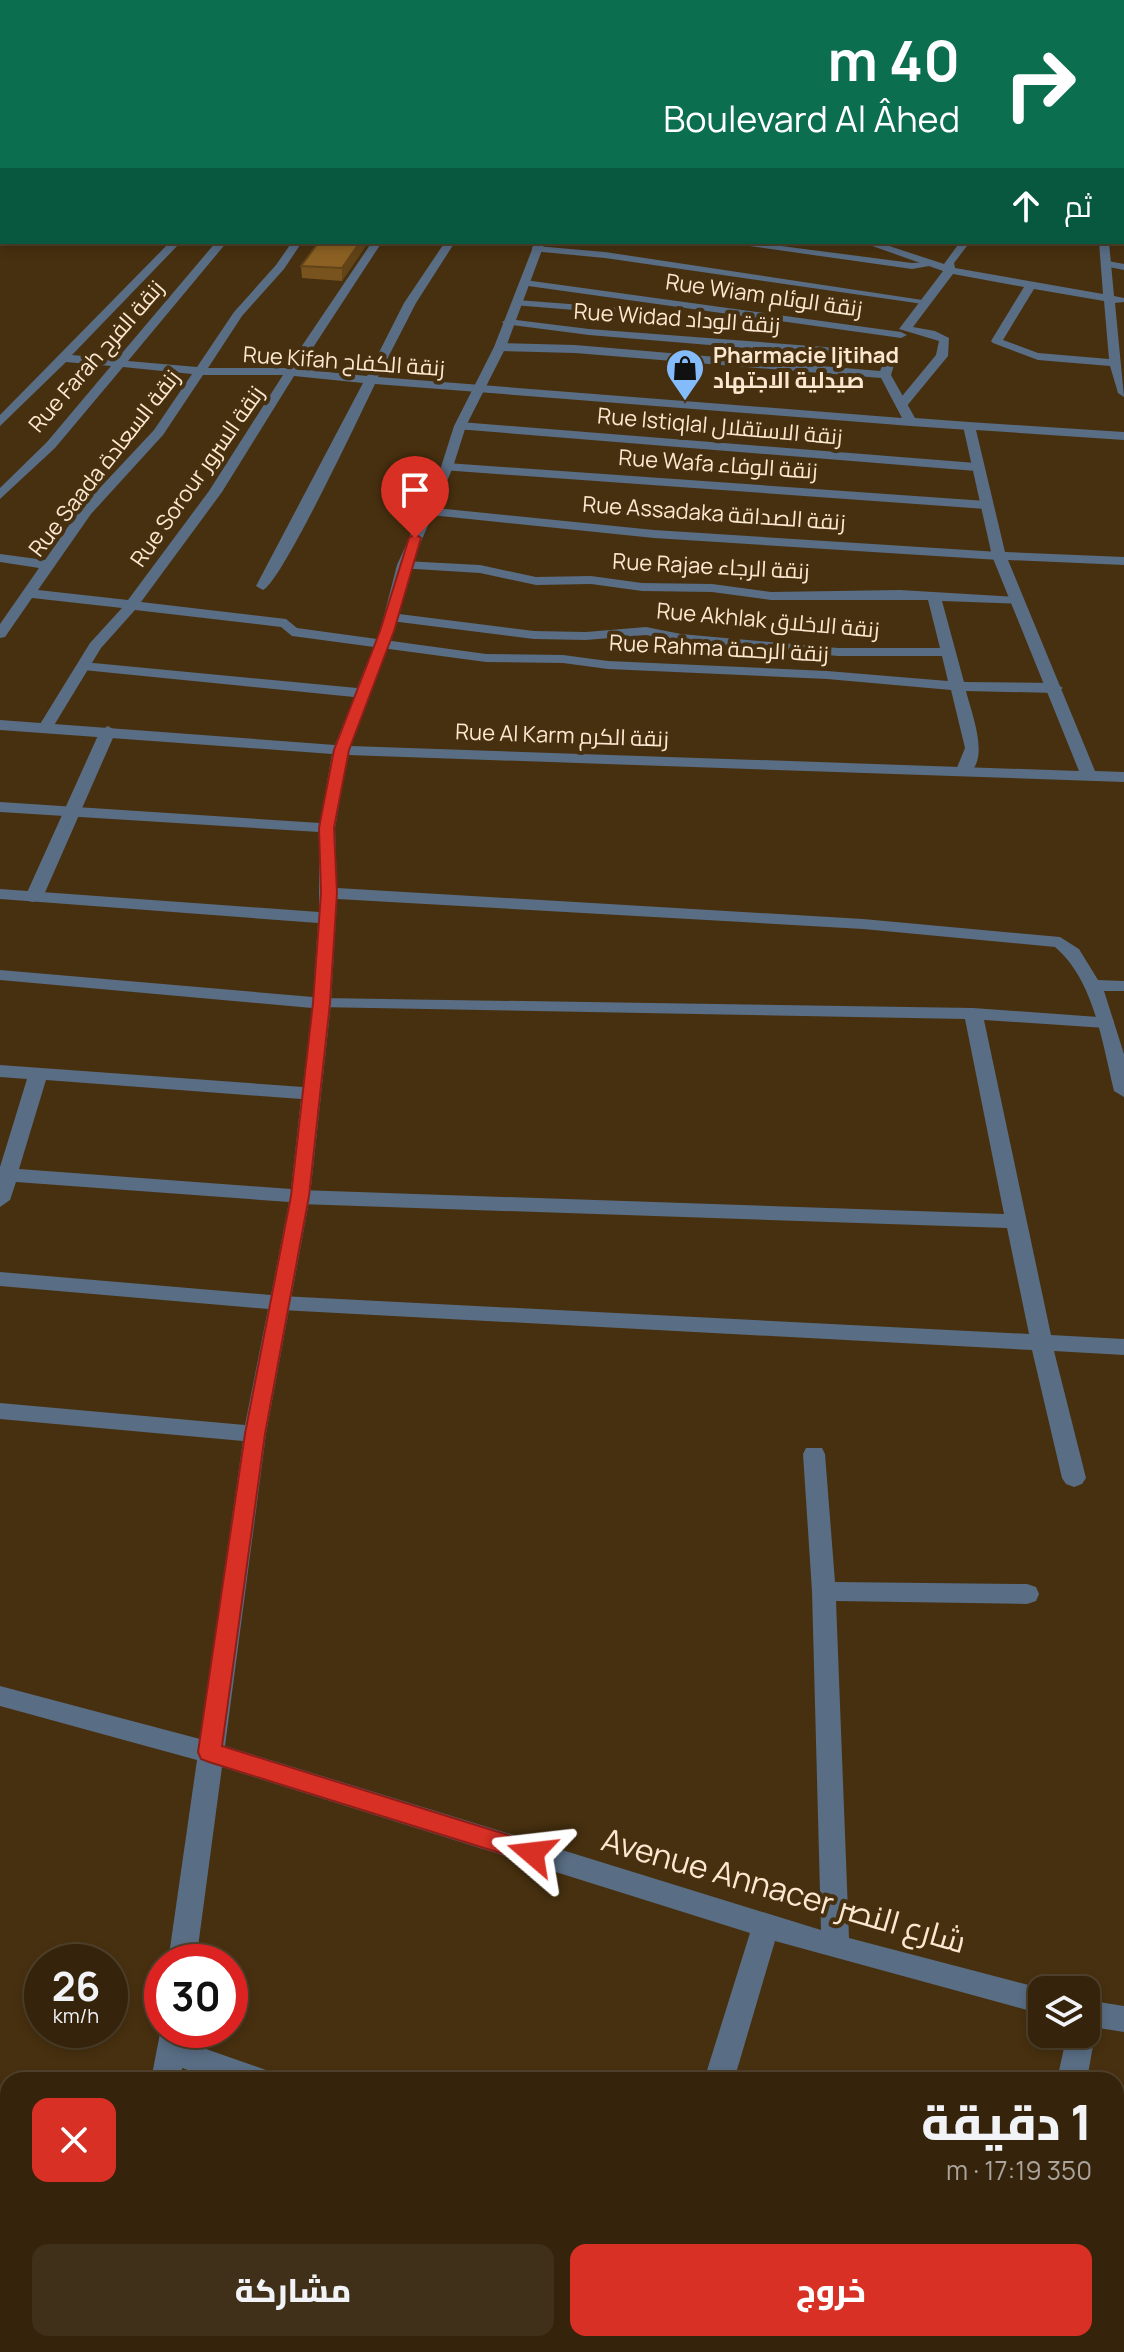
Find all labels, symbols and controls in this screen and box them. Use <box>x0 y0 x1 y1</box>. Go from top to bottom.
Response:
text: 40 m <box>828 21 960 98</box>
icon: right <box>988 32 1092 136</box>
text: Boulevard Al Âhed <box>663 94 960 143</box>
icon: ahead <box>1004 184 1048 228</box>
text: ثم <box>1064 185 1092 226</box>
street label: Rue Wiam زنقة الوئام <box>664 266 864 325</box>
street label: Rue Farah زنقة الفرح <box>22 274 170 438</box>
street label: Rue Widad زنقة الوداد <box>573 296 781 340</box>
street label: Rue Kifah زنقة الكفاح <box>242 339 446 383</box>
place label: Pharmacie Ijtihad صيدلية الاجتهاد <box>713 340 899 395</box>
shop icon: Pharmacie Ijtihad صيدلية الاجتهاد <box>664 347 706 402</box>
street label: Rue Saada زنقة السعادة <box>22 363 186 563</box>
street label: Rue Sorour زنقة السرور <box>123 379 271 573</box>
street label: Rue Istiqlal زنقة الاستقلال <box>596 400 844 452</box>
street label: Rue Wafa زنقة الوفاء <box>617 442 819 486</box>
pin <box>381 456 449 538</box>
icon: arrive <box>393 468 437 512</box>
street label: Rue Assadaka زنقة الصداقة <box>581 489 847 537</box>
street label: Rue Rajae زنقة الرجاء <box>612 546 810 586</box>
street label: Rue Akhlak زنقة الاخلاق <box>655 595 881 645</box>
street label: Rue Rahma زنقة الرحمة <box>608 627 830 669</box>
street label: Rue Al Karm زنقة الكرم <box>455 716 669 755</box>
position arrow <box>490 1811 574 1895</box>
street label: Avenue Annacer شارع النصر <box>597 1817 971 1964</box>
speed limit sign: 30 <box>144 1944 248 2048</box>
text: 26 <box>52 1958 100 2013</box>
map controls <box>1028 1976 1100 2048</box>
button: layers <box>1028 1976 1100 2048</box>
text: km/h <box>53 2002 99 2029</box>
text: 1 دقيقة <box>921 2089 1092 2154</box>
button: close <box>32 2098 116 2182</box>
text: 350 m · 17:19 <box>946 2152 1092 2188</box>
button: مشاركة <box>32 2244 554 2336</box>
button: خروج <box>570 2244 1092 2336</box>

